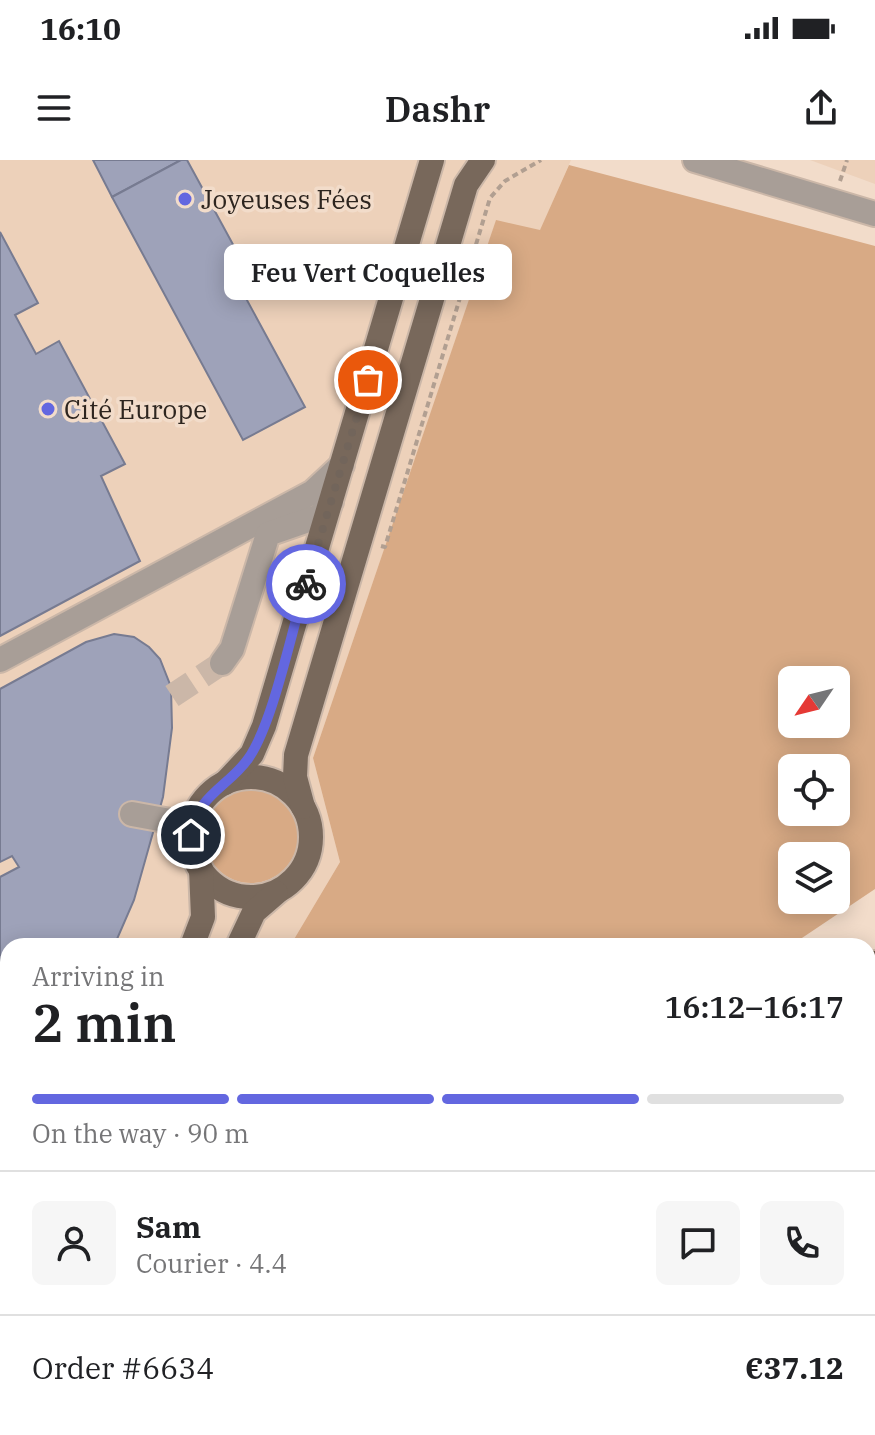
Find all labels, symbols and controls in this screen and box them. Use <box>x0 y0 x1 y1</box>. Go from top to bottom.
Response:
text: 16:10 <box>40 9 121 48</box>
text: Dashr <box>385 85 490 132</box>
icon: menu <box>32 86 76 130</box>
icon: share <box>799 86 843 130</box>
place label: Joyeuses Fées <box>201 182 372 216</box>
marker: Joyeuses Fées <box>176 190 194 208</box>
callout: Feu Vert Coquelles <box>224 244 512 300</box>
text: Feu Vert Coquelles <box>251 255 485 289</box>
pin <box>334 346 402 414</box>
icon: bag <box>346 358 390 402</box>
place label: Cité Europe <box>64 392 207 426</box>
marker: Cité Europe <box>39 400 57 418</box>
courier <box>266 544 346 624</box>
icon: bike <box>284 562 328 606</box>
north arrow <box>778 666 850 738</box>
map controls <box>778 666 850 914</box>
button: locate <box>778 754 850 826</box>
pin <box>157 801 225 869</box>
icon: home <box>169 813 213 857</box>
button: layers <box>778 842 850 914</box>
text: Arriving in <box>32 959 165 993</box>
text: 16:12–16:17 <box>664 987 844 1026</box>
text: 2 min <box>32 989 177 1056</box>
text: On the way · 90 m <box>32 1116 249 1150</box>
button: person <box>32 1201 116 1285</box>
button: chat <box>656 1201 740 1285</box>
button: phone <box>760 1201 844 1285</box>
text: Sam <box>136 1207 201 1246</box>
text: Courier · 4.4 <box>136 1246 287 1280</box>
text: Order #6634 <box>32 1348 214 1387</box>
text: €37.12 <box>745 1348 844 1387</box>

